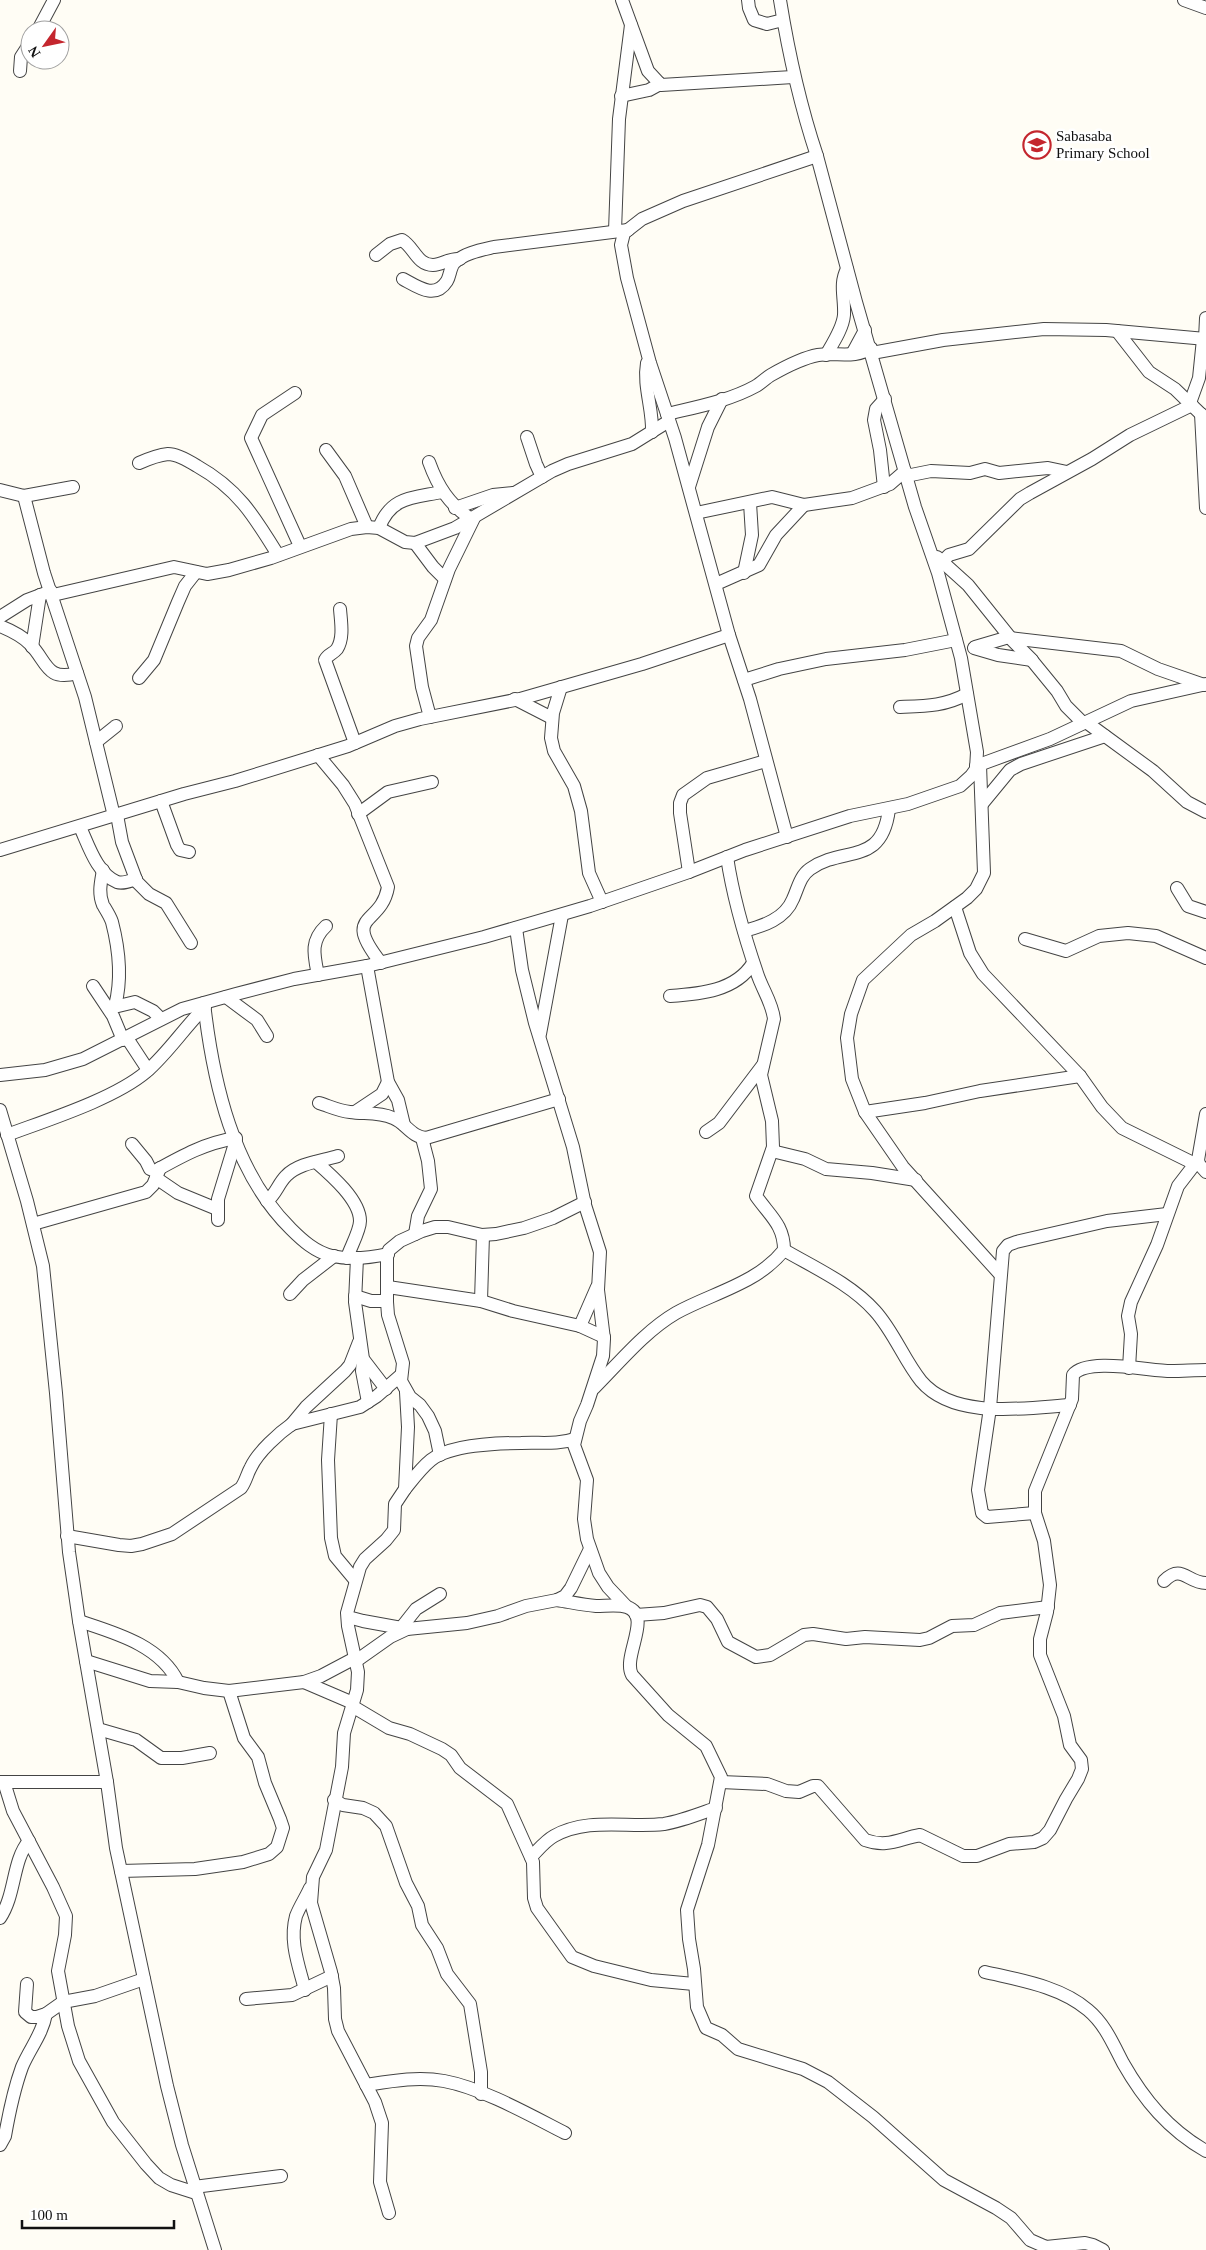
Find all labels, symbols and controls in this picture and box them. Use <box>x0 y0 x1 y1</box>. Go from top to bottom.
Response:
north arrow <box>20 20 70 70</box>
text: N <box>25 43 44 60</box>
place label: Sabasaba Primary School <box>1056 128 1150 161</box>
school or university icon: Sabasaba Primary School <box>1022 130 1052 160</box>
scale bar <box>22 2198 175 2230</box>
text: 100 m <box>30 2207 68 2223</box>

